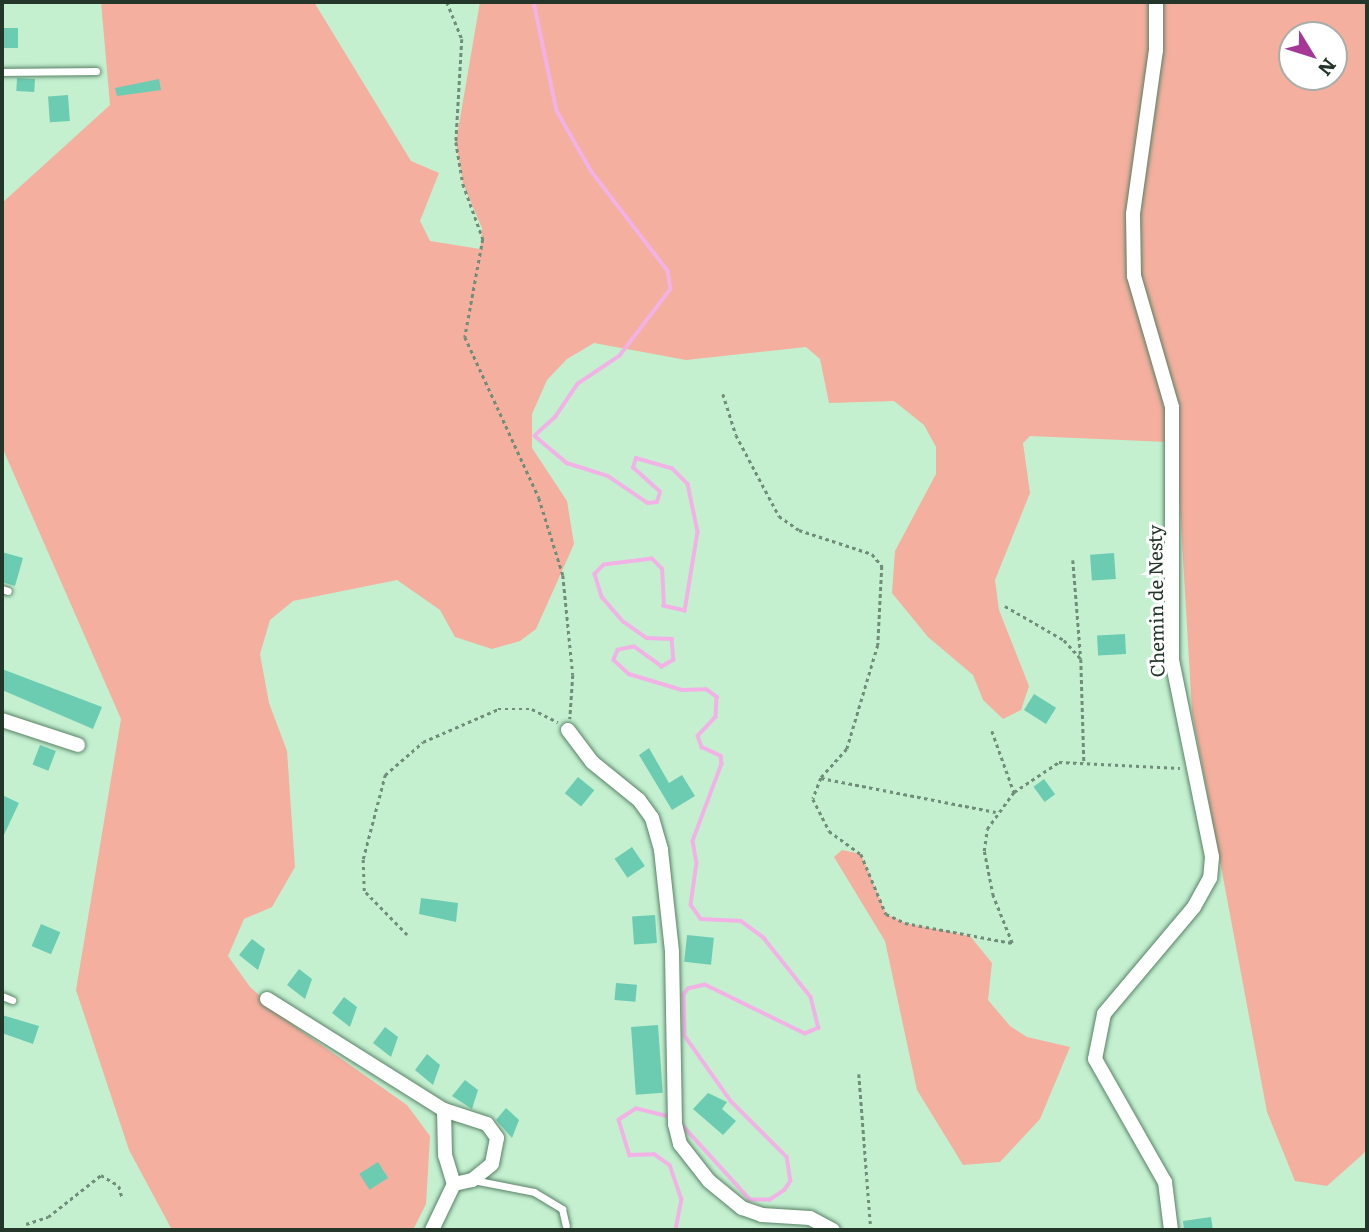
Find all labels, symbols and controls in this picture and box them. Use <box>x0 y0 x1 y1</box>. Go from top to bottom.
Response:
north arrow <box>1278 21 1348 91</box>
text: N <box>1312 53 1344 83</box>
street label: Chemin de Nesty <box>1143 524 1169 678</box>

